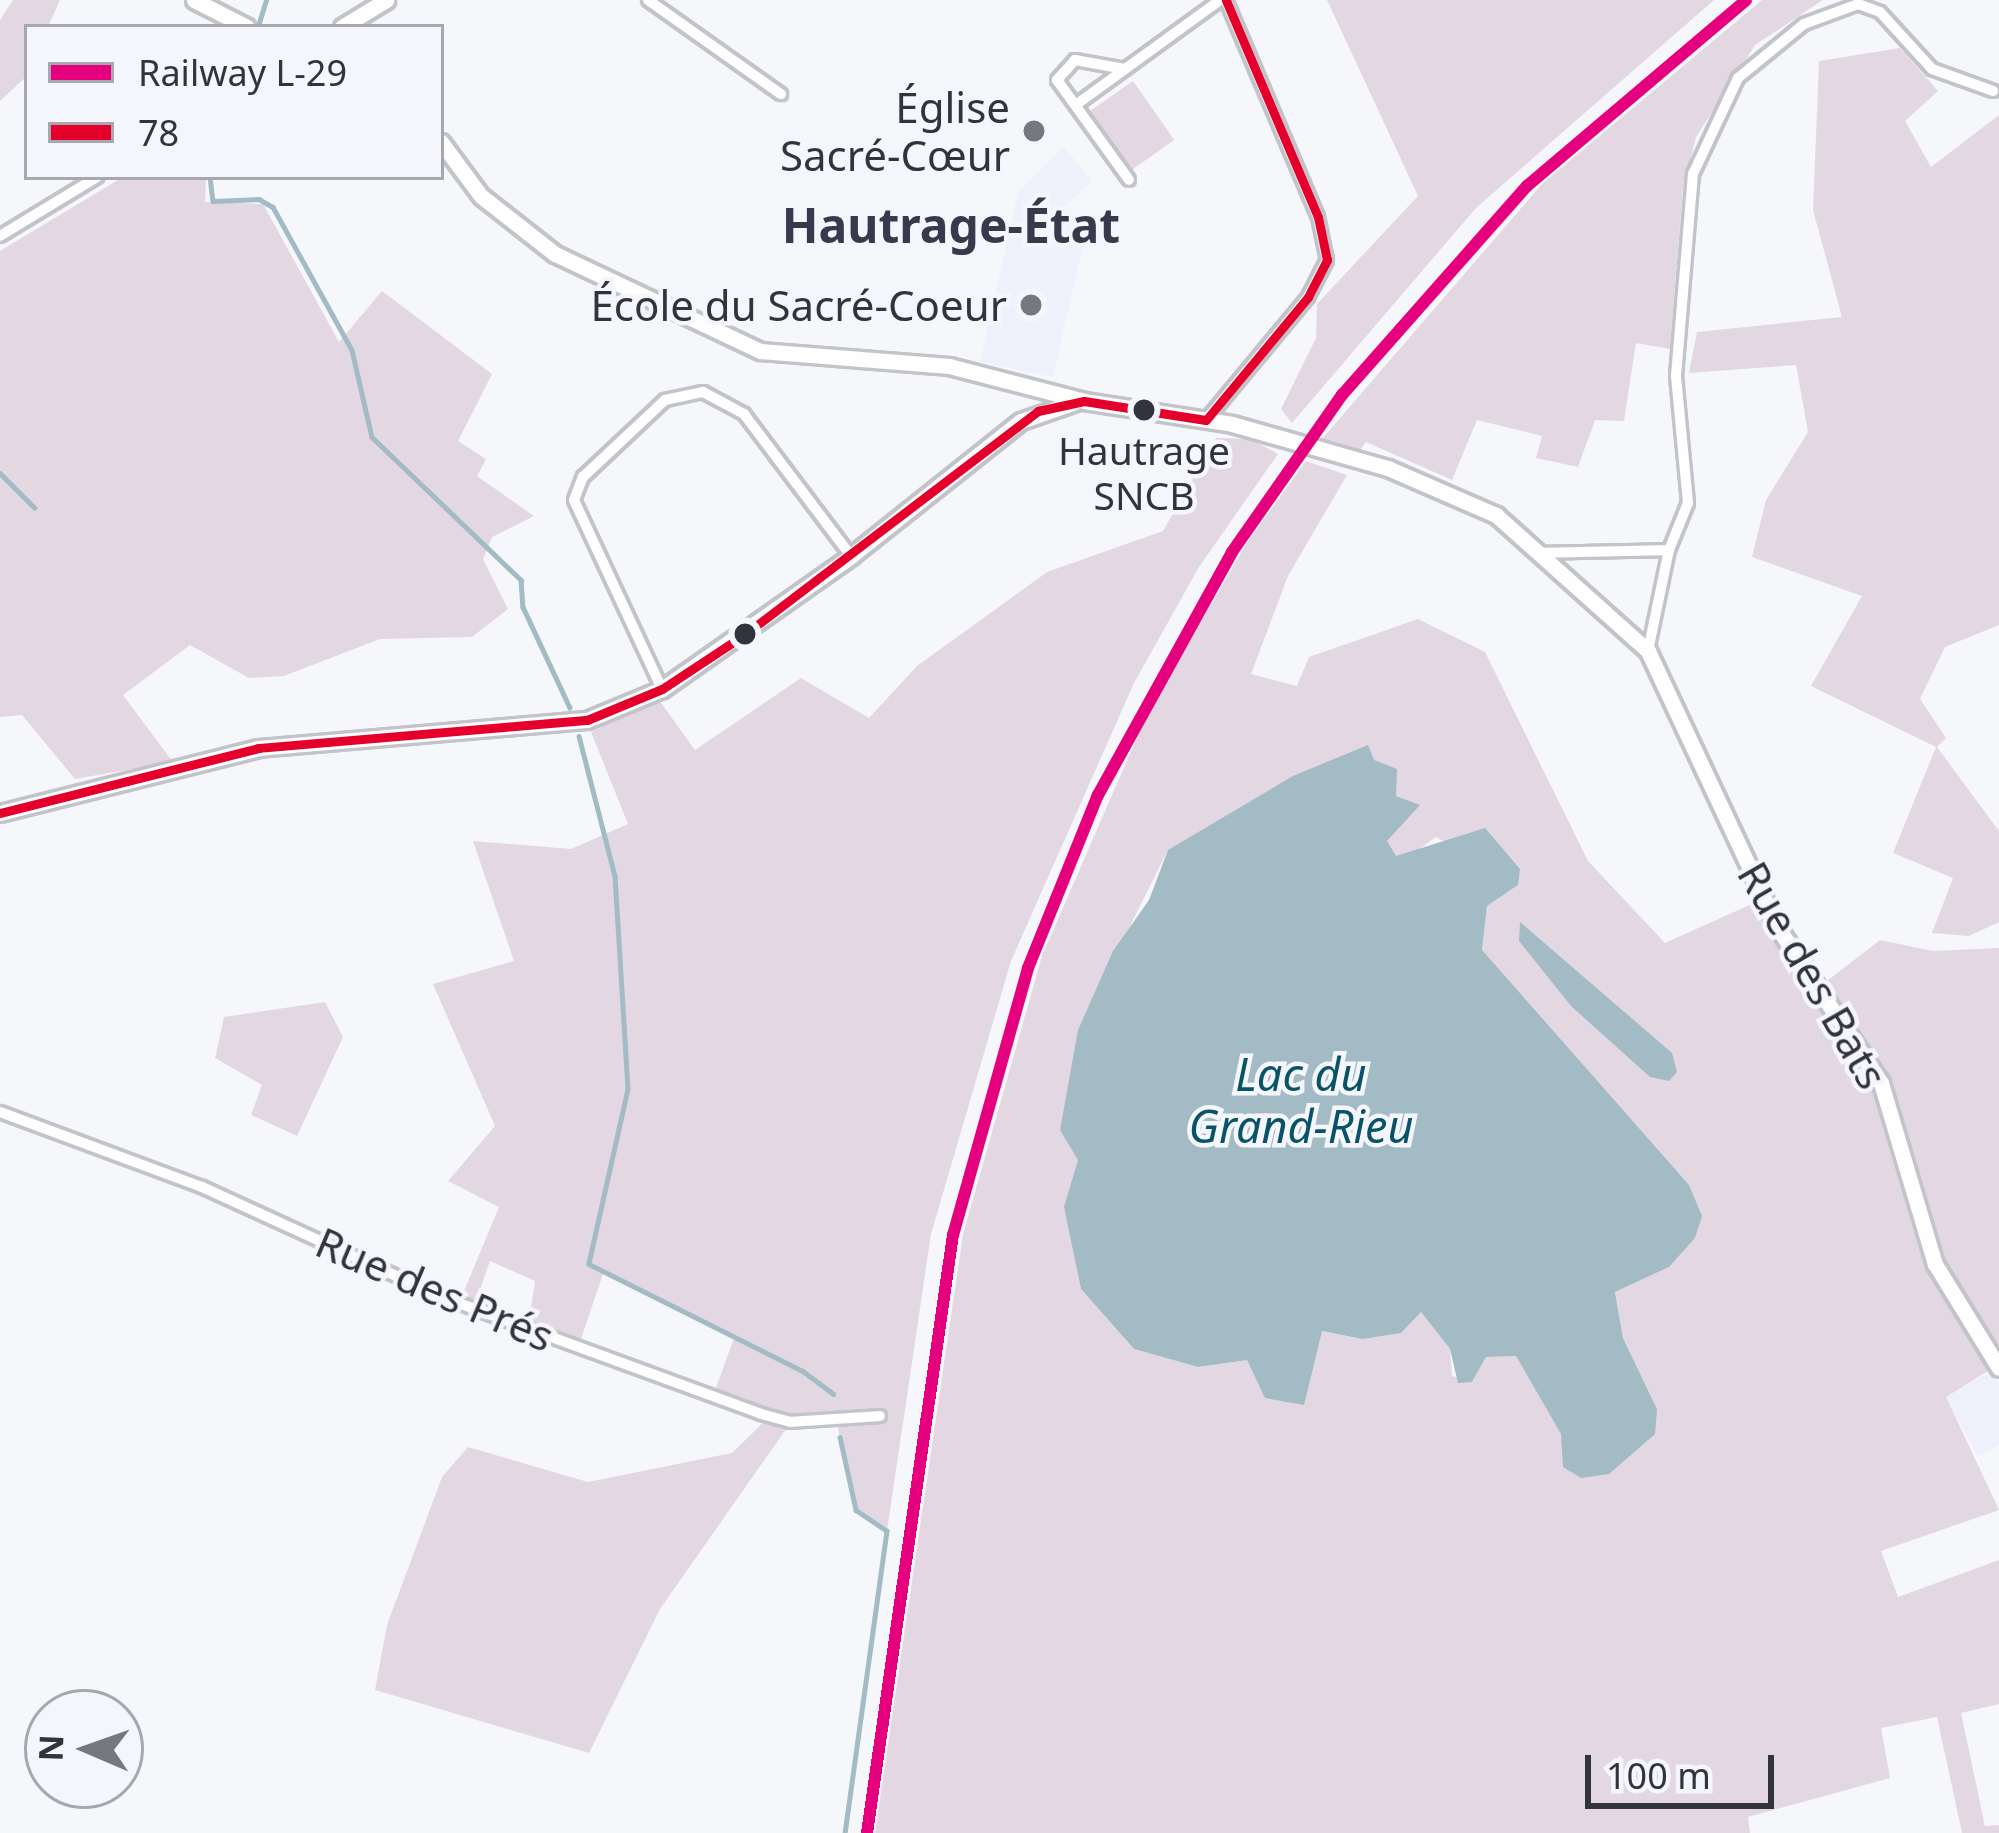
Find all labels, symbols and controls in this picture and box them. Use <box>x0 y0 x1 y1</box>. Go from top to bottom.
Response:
legend <box>24 24 444 180</box>
text: Railway L-29 <box>138 48 347 97</box>
place label: Église Sacré-Cœur <box>780 82 1010 180</box>
text: 78 <box>138 108 179 157</box>
marker: Église Sacré-Cœur <box>1021 118 1047 144</box>
district label: Hautrage-État <box>782 196 1120 254</box>
place label: École du Sacré-Coeur <box>590 280 1007 330</box>
marker: École du Sacré-Coeur <box>1018 292 1044 318</box>
marker: Hautrage SNCB <box>1133 399 1155 421</box>
place label: Hautrage SNCB <box>1058 428 1230 519</box>
unlabelled marker <box>734 623 756 645</box>
street label: Rue des Bats <box>1728 853 1898 1097</box>
water label: Lac du Grand-Rieu <box>1188 1047 1414 1153</box>
street label: Rue des Prés <box>309 1216 561 1362</box>
north arrow <box>24 1689 144 1809</box>
scale bar <box>1591 1731 1780 1805</box>
text: N <box>28 1734 73 1762</box>
text: 100 m <box>1606 1751 1711 1800</box>

